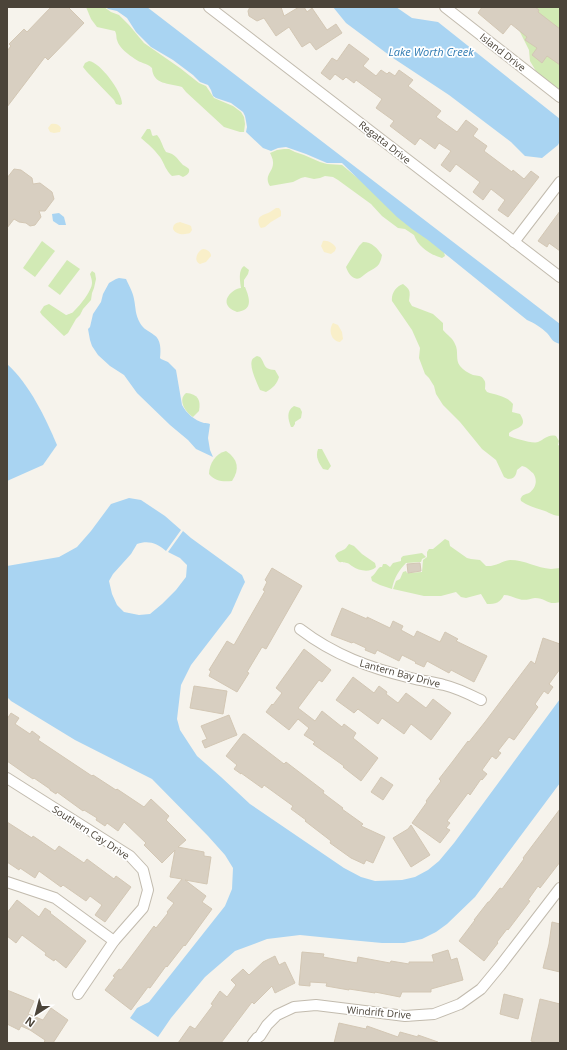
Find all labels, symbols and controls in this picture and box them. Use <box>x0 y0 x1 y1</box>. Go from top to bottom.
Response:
street label: Island Drive <box>477 30 529 75</box>
water label: Lake Worth Creek <box>388 44 474 59</box>
street label: Regatta Drive <box>356 117 414 167</box>
street label: Lantern Bay Drive <box>358 655 442 691</box>
street label: Southern Cay Drive <box>50 802 133 863</box>
north arrow <box>16 994 56 1034</box>
street label: Windrift Drive <box>346 1002 412 1022</box>
text: N <box>22 1014 38 1031</box>

